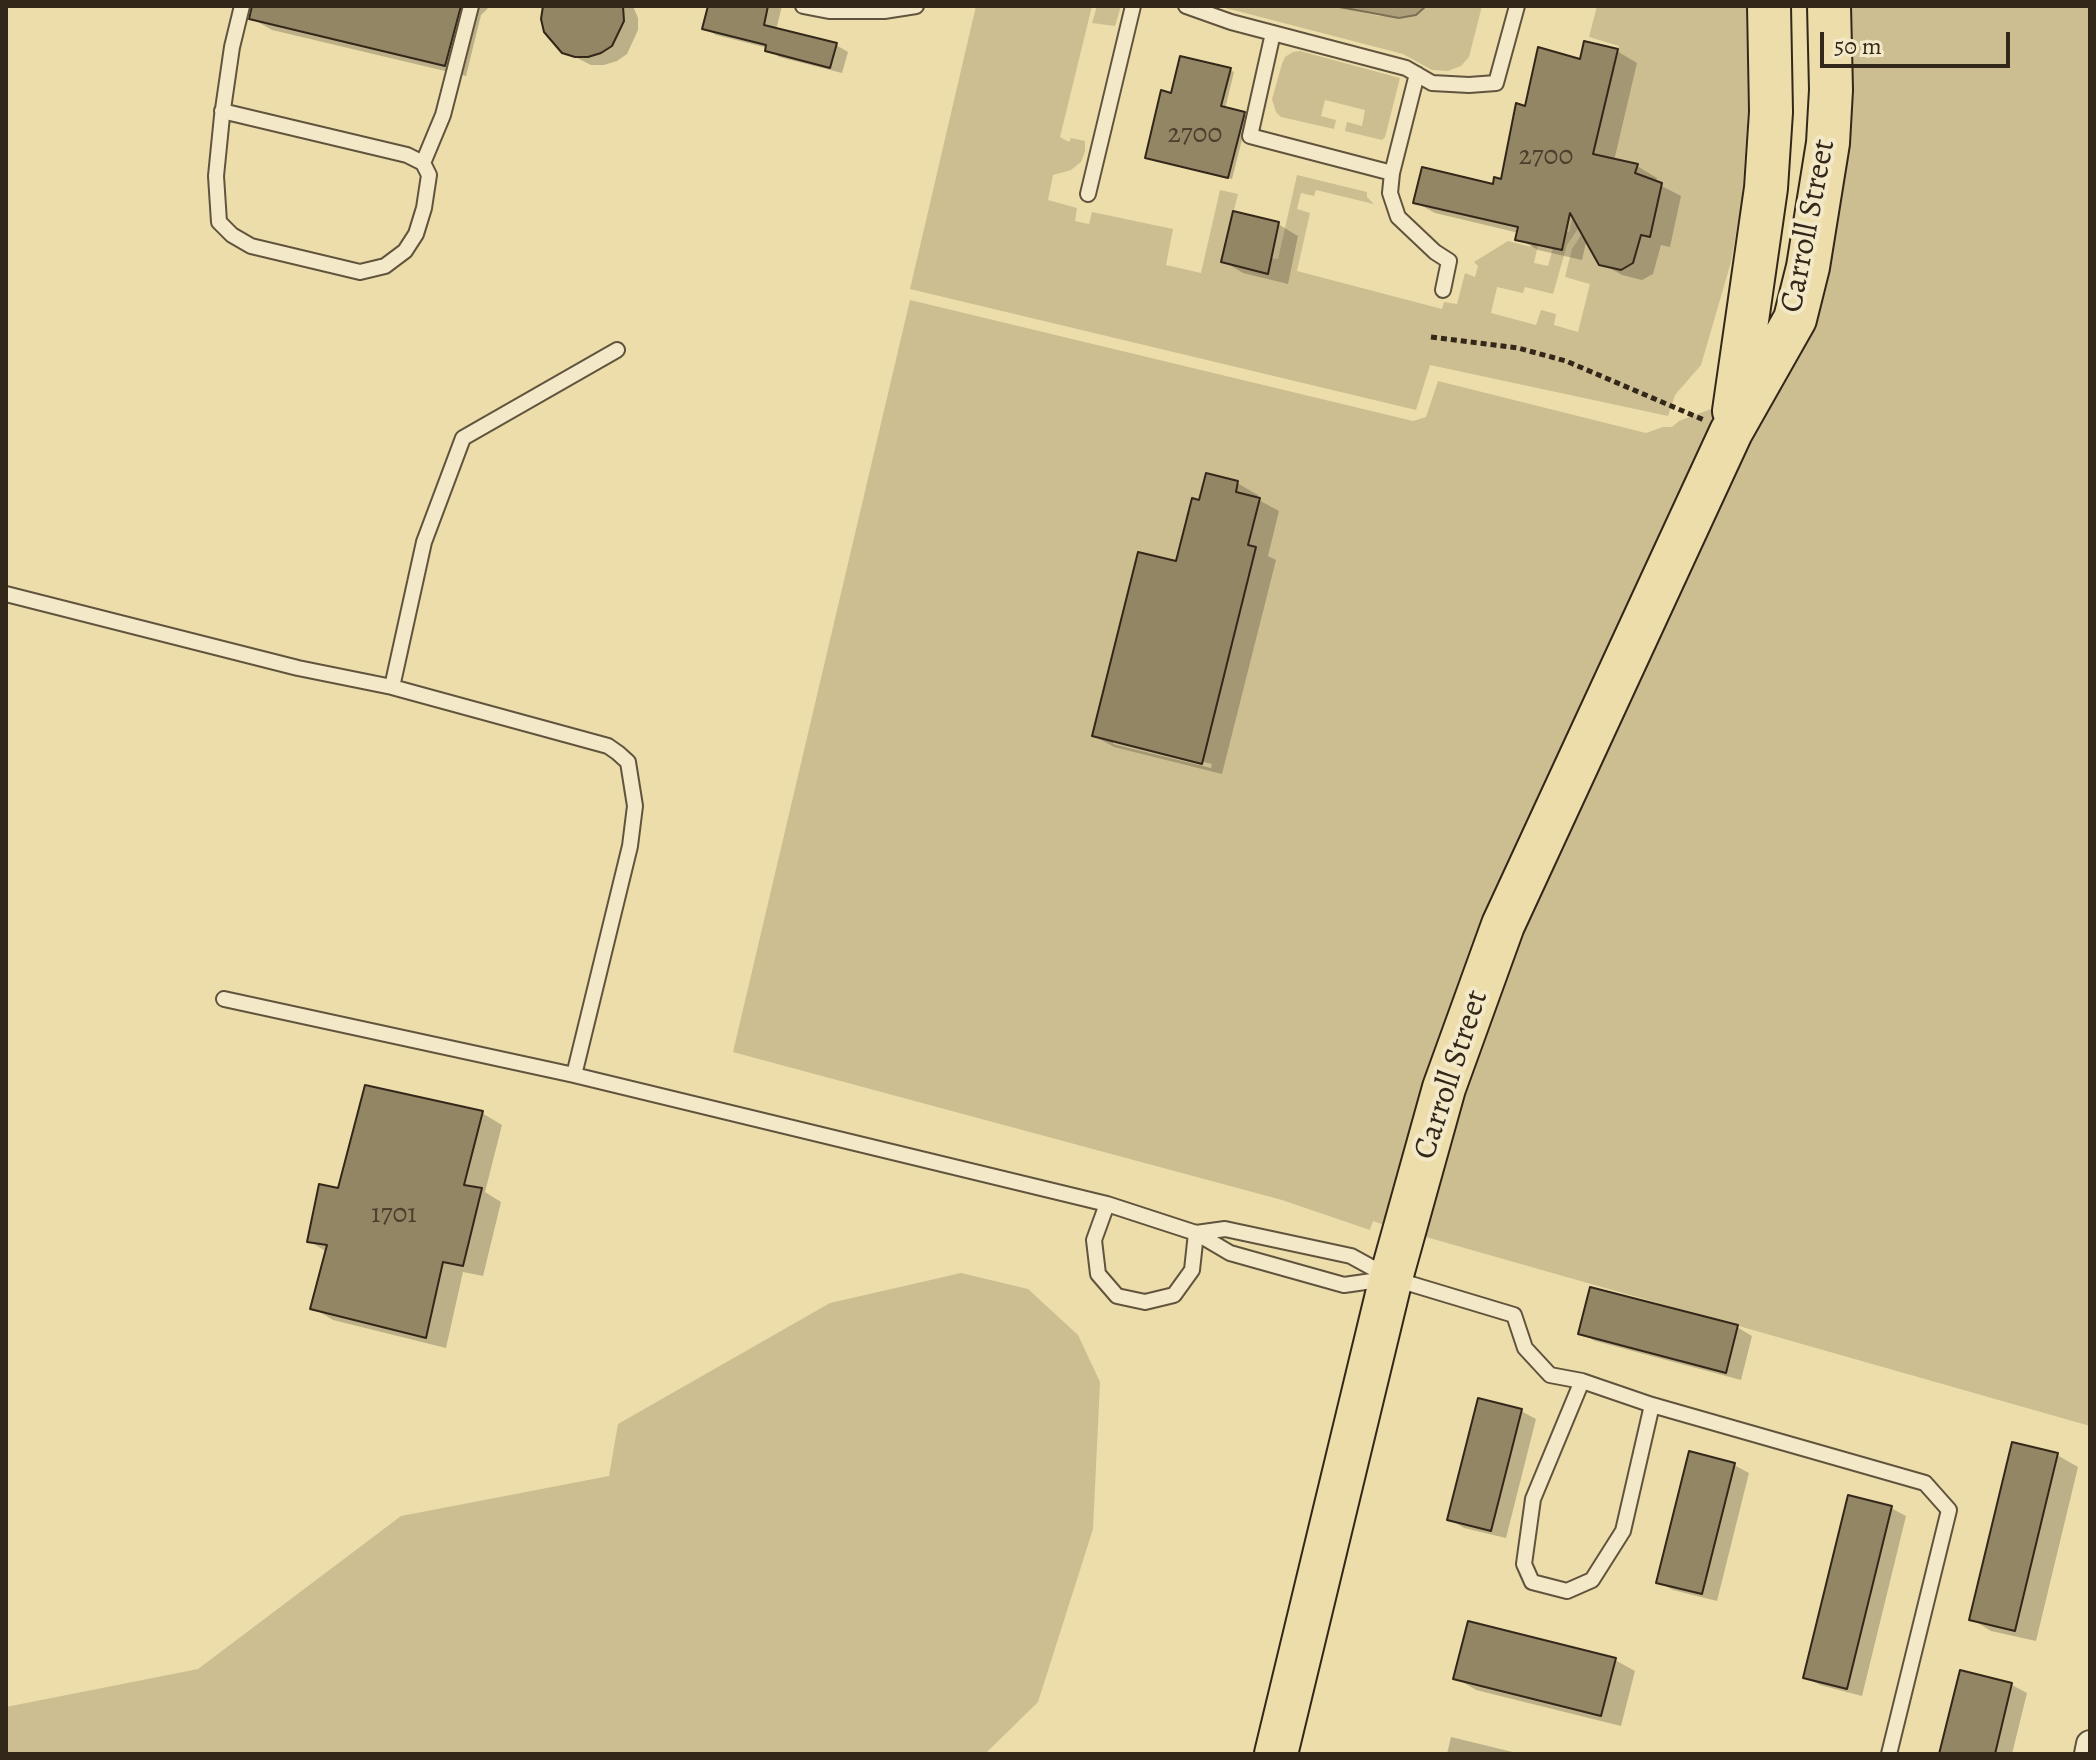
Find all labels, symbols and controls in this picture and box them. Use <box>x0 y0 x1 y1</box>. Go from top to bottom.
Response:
scale bar <box>1824 16 2014 66</box>
text: 50 m <box>1834 30 1882 62</box>
house number: 2700 <box>1168 118 1222 152</box>
street label: Carroll Street <box>1773 136 1845 316</box>
house number: 2700 <box>1519 140 1573 174</box>
street label: Carroll Street <box>1407 986 1497 1164</box>
house number: 1701 <box>371 1198 417 1232</box>

